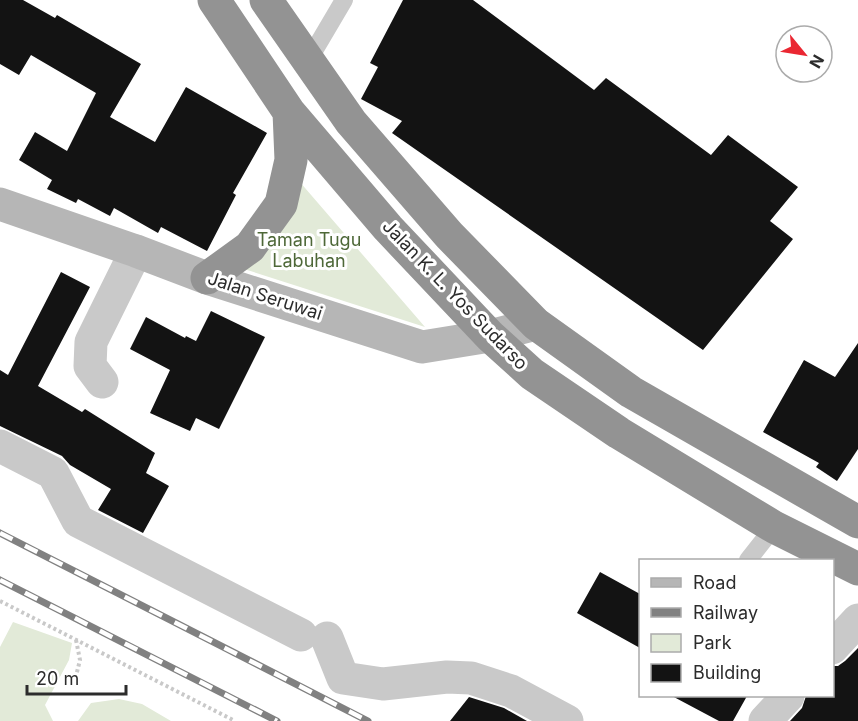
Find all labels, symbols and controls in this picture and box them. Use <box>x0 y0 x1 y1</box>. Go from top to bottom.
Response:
north arrow <box>774 24 834 84</box>
text: N <box>805 51 829 72</box>
street label: Jalan K. L. Yos Sudarso <box>378 215 532 374</box>
park label: Taman Tugu Labuhan <box>257 229 361 271</box>
street label: Jalan Seruwai <box>205 267 325 324</box>
legend <box>639 559 834 697</box>
text: Road <box>693 572 736 593</box>
text: Railway <box>693 602 758 623</box>
text: Park <box>693 632 732 653</box>
scale bar <box>27 658 126 696</box>
text: Building <box>693 662 761 683</box>
text: 20 m <box>36 668 79 689</box>

